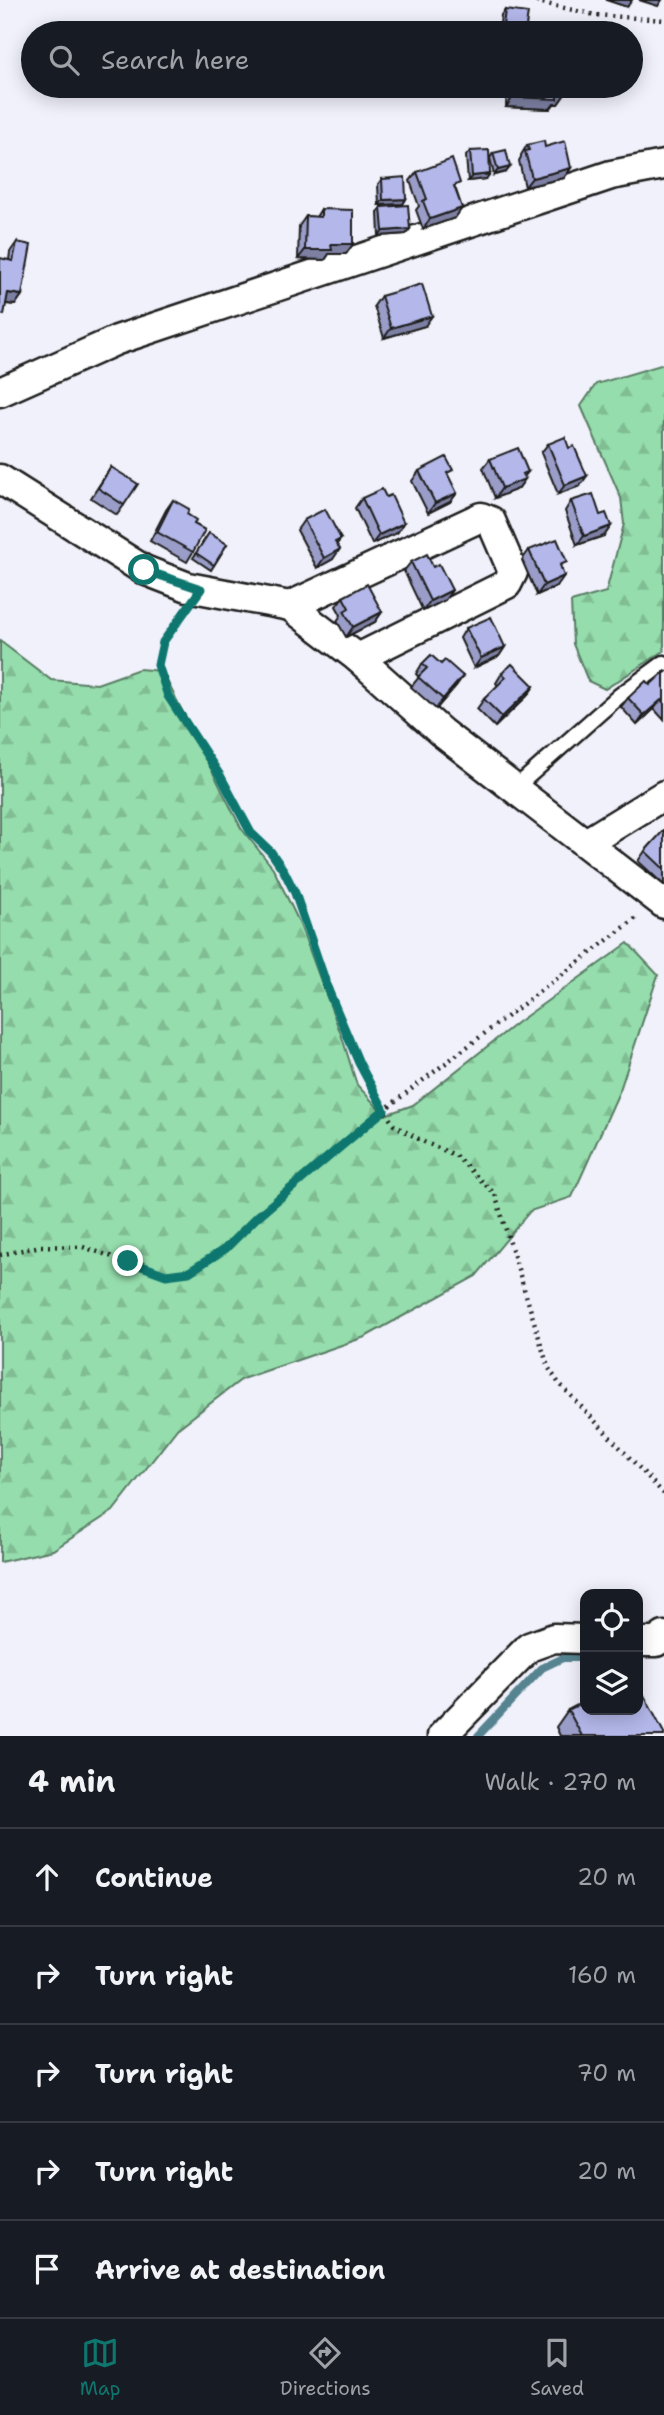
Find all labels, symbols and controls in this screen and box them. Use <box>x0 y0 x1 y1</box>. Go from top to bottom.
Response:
search box <box>21 21 643 98</box>
icon: search <box>45 41 83 79</box>
text: Search here <box>101 42 250 77</box>
route start <box>128 554 159 585</box>
route end <box>112 1245 143 1276</box>
map controls <box>580 1589 643 1715</box>
button: locate <box>580 1589 643 1652</box>
button: layers <box>580 1652 643 1715</box>
text: 4 min <box>28 1761 115 1802</box>
text: Walk · 270 m <box>484 1767 636 1797</box>
icon: ahead <box>28 1858 66 1896</box>
text: Continue <box>95 1860 213 1895</box>
text: 20 m <box>577 1862 636 1892</box>
icon: right <box>28 1956 66 1994</box>
text: Turn right <box>95 1958 233 1993</box>
text: 160 m <box>568 1960 636 1990</box>
icon: right <box>28 2054 66 2092</box>
text: Turn right <box>95 2056 233 2091</box>
text: 70 m <box>577 2058 636 2088</box>
icon: right <box>28 2152 66 2190</box>
text: Turn right <box>95 2154 233 2189</box>
text: 20 m <box>577 2156 636 2186</box>
icon: arrive <box>28 2250 66 2288</box>
text: Arrive at destination <box>95 2252 385 2287</box>
tab: Map <box>80 2334 120 2401</box>
tab: Directions <box>280 2334 371 2401</box>
tab: Saved <box>530 2334 584 2401</box>

